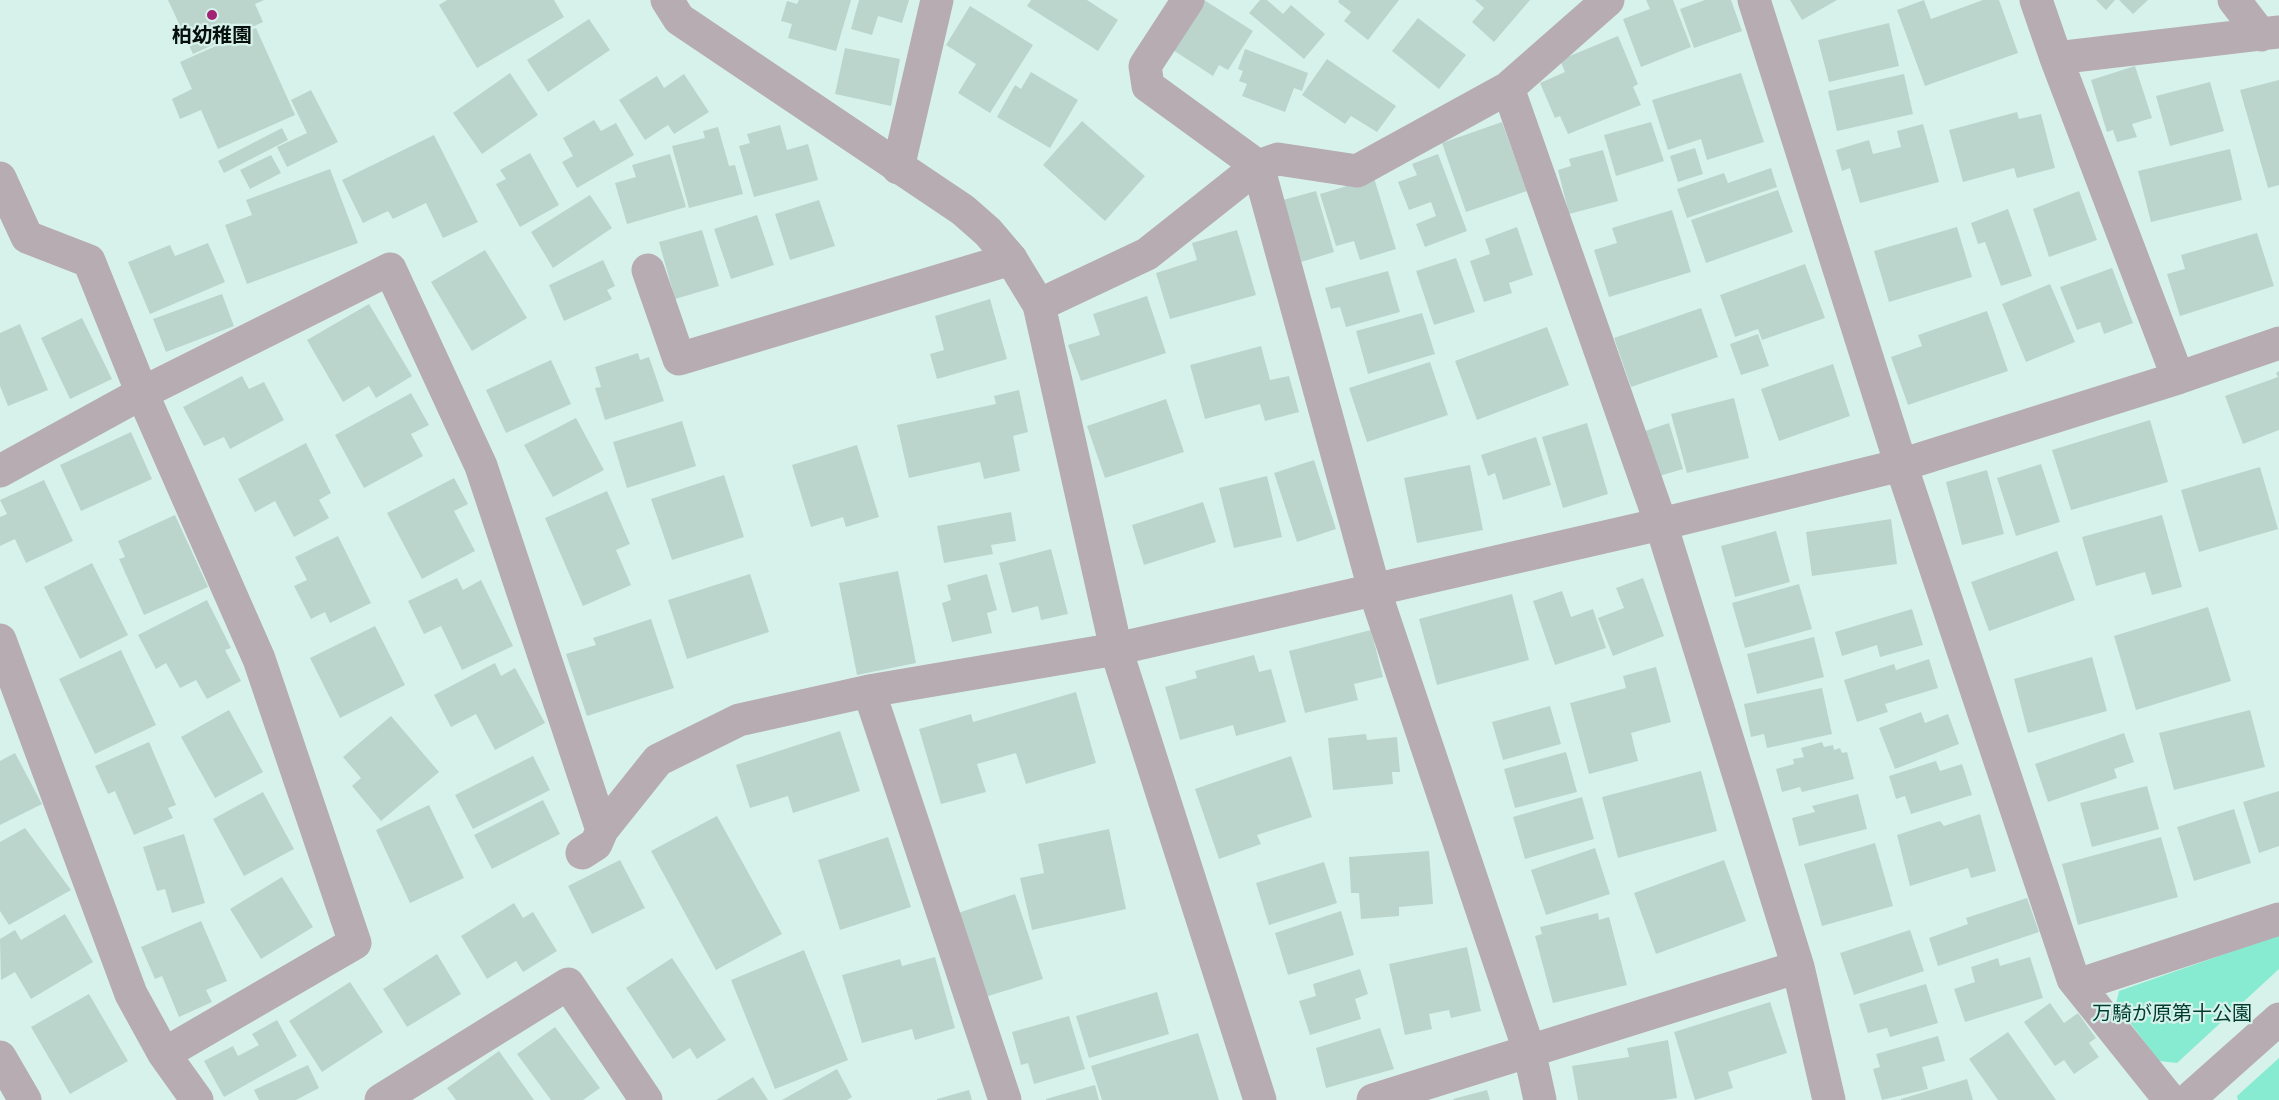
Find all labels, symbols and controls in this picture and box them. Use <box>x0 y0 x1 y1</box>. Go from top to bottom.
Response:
marker: 柏幼稚園 <box>205 8 219 22</box>
place label: 柏幼稚園 <box>172 24 252 48</box>
park label: 万騎が原第十公園 <box>2092 1002 2252 1026</box>

